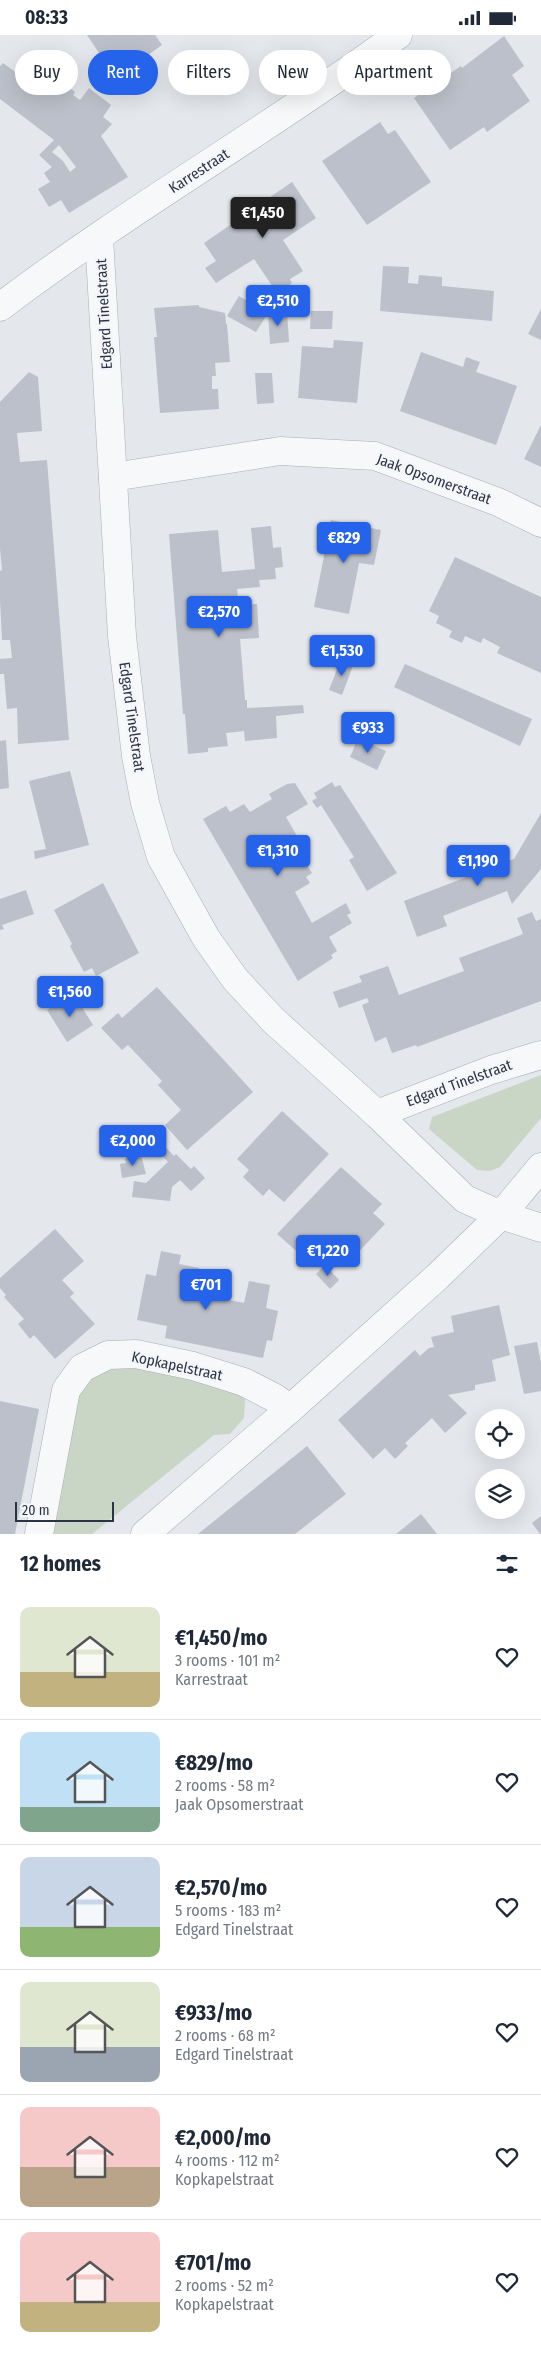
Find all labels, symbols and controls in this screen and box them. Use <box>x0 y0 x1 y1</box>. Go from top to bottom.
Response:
text: 08:33 <box>25 6 68 29</box>
chip: Buy <box>15 50 78 95</box>
chip: Rent <box>88 50 158 95</box>
chip: Filters <box>168 50 249 95</box>
chip: New <box>259 50 327 95</box>
chip: Apartment <box>337 50 451 95</box>
street label: Karrestraat <box>165 145 233 197</box>
pin: €1,450 <box>222 197 304 239</box>
text: €1,450 <box>242 203 284 222</box>
street label: Edgard Tinelstraat <box>92 258 116 370</box>
pin: €2,510 <box>237 285 319 327</box>
text: €2,510 <box>257 291 299 310</box>
street label: Jaak Opsomerstraat <box>374 450 494 508</box>
pin: €829 <box>314 521 374 564</box>
text: €829 <box>328 528 360 547</box>
pin: €2,570 <box>178 595 260 638</box>
text: €2,570 <box>198 602 240 621</box>
pin: €1,530 <box>301 635 383 677</box>
text: €1,530 <box>321 641 363 660</box>
street label: Edgard Tinelstraat <box>115 661 149 773</box>
pin: €933 <box>338 711 398 754</box>
text: €933 <box>352 718 384 737</box>
pin: €1,310 <box>237 835 319 877</box>
text: €1,310 <box>257 841 299 860</box>
pin: €1,190 <box>437 845 519 887</box>
text: €1,190 <box>458 851 498 870</box>
pin: €1,560 <box>29 975 111 1018</box>
text: €1,560 <box>48 982 92 1001</box>
street label: Edgard Tinelstraat <box>404 1056 514 1110</box>
pin: €2,000 <box>92 1125 174 1167</box>
text: €2,000 <box>110 1131 156 1150</box>
pin: €1,220 <box>287 1235 369 1277</box>
text: €1,220 <box>307 1241 349 1260</box>
pin: €701 <box>176 1269 236 1311</box>
text: €701 <box>191 1275 221 1294</box>
street label: Kopkapelstraat <box>130 1348 224 1384</box>
map controls <box>475 1409 525 1519</box>
button: locate <box>475 1409 525 1459</box>
button: layers <box>475 1469 525 1519</box>
scale bar <box>15 1499 114 1522</box>
text: 20 m <box>22 1502 50 1519</box>
icon: filters <box>493 1550 521 1578</box>
text: 12 homes <box>20 1551 101 1577</box>
text: €1,450/mo <box>175 1625 268 1651</box>
icon: home <box>60 1627 120 1687</box>
icon: heart <box>493 1643 521 1671</box>
text: 3 rooms · 101 m² <box>175 1651 280 1670</box>
text: Karrestraat <box>175 1670 248 1689</box>
text: €829/mo <box>175 1750 253 1776</box>
icon: home <box>60 1752 120 1812</box>
icon: heart <box>493 1768 521 1796</box>
text: 2 rooms · 58 m² <box>175 1776 275 1795</box>
text: Jaak Opsomerstraat <box>175 1795 304 1814</box>
text: €2,570/mo <box>175 1875 267 1901</box>
icon: home <box>60 1877 120 1937</box>
icon: heart <box>493 1893 521 1921</box>
text: 5 rooms · 183 m² <box>175 1901 281 1920</box>
text: Edgard Tinelstraat <box>175 1920 293 1939</box>
text: €933/mo <box>175 2000 252 2026</box>
icon: home <box>60 2002 120 2062</box>
icon: heart <box>493 2018 521 2046</box>
text: 2 rooms · 68 m² <box>175 2026 276 2045</box>
text: Edgard Tinelstraat <box>175 2045 293 2064</box>
text: €2,000/mo <box>175 2125 271 2151</box>
icon: home <box>60 2127 120 2187</box>
icon: heart <box>493 2143 521 2171</box>
text: 4 rooms · 112 m² <box>175 2151 280 2170</box>
text: Kopkapelstraat <box>175 2170 274 2189</box>
text: €701/mo <box>175 2250 251 2276</box>
icon: home <box>60 2252 120 2312</box>
icon: heart <box>493 2268 521 2296</box>
text: 2 rooms · 52 m² <box>175 2276 274 2295</box>
text: Kopkapelstraat <box>175 2295 274 2314</box>

